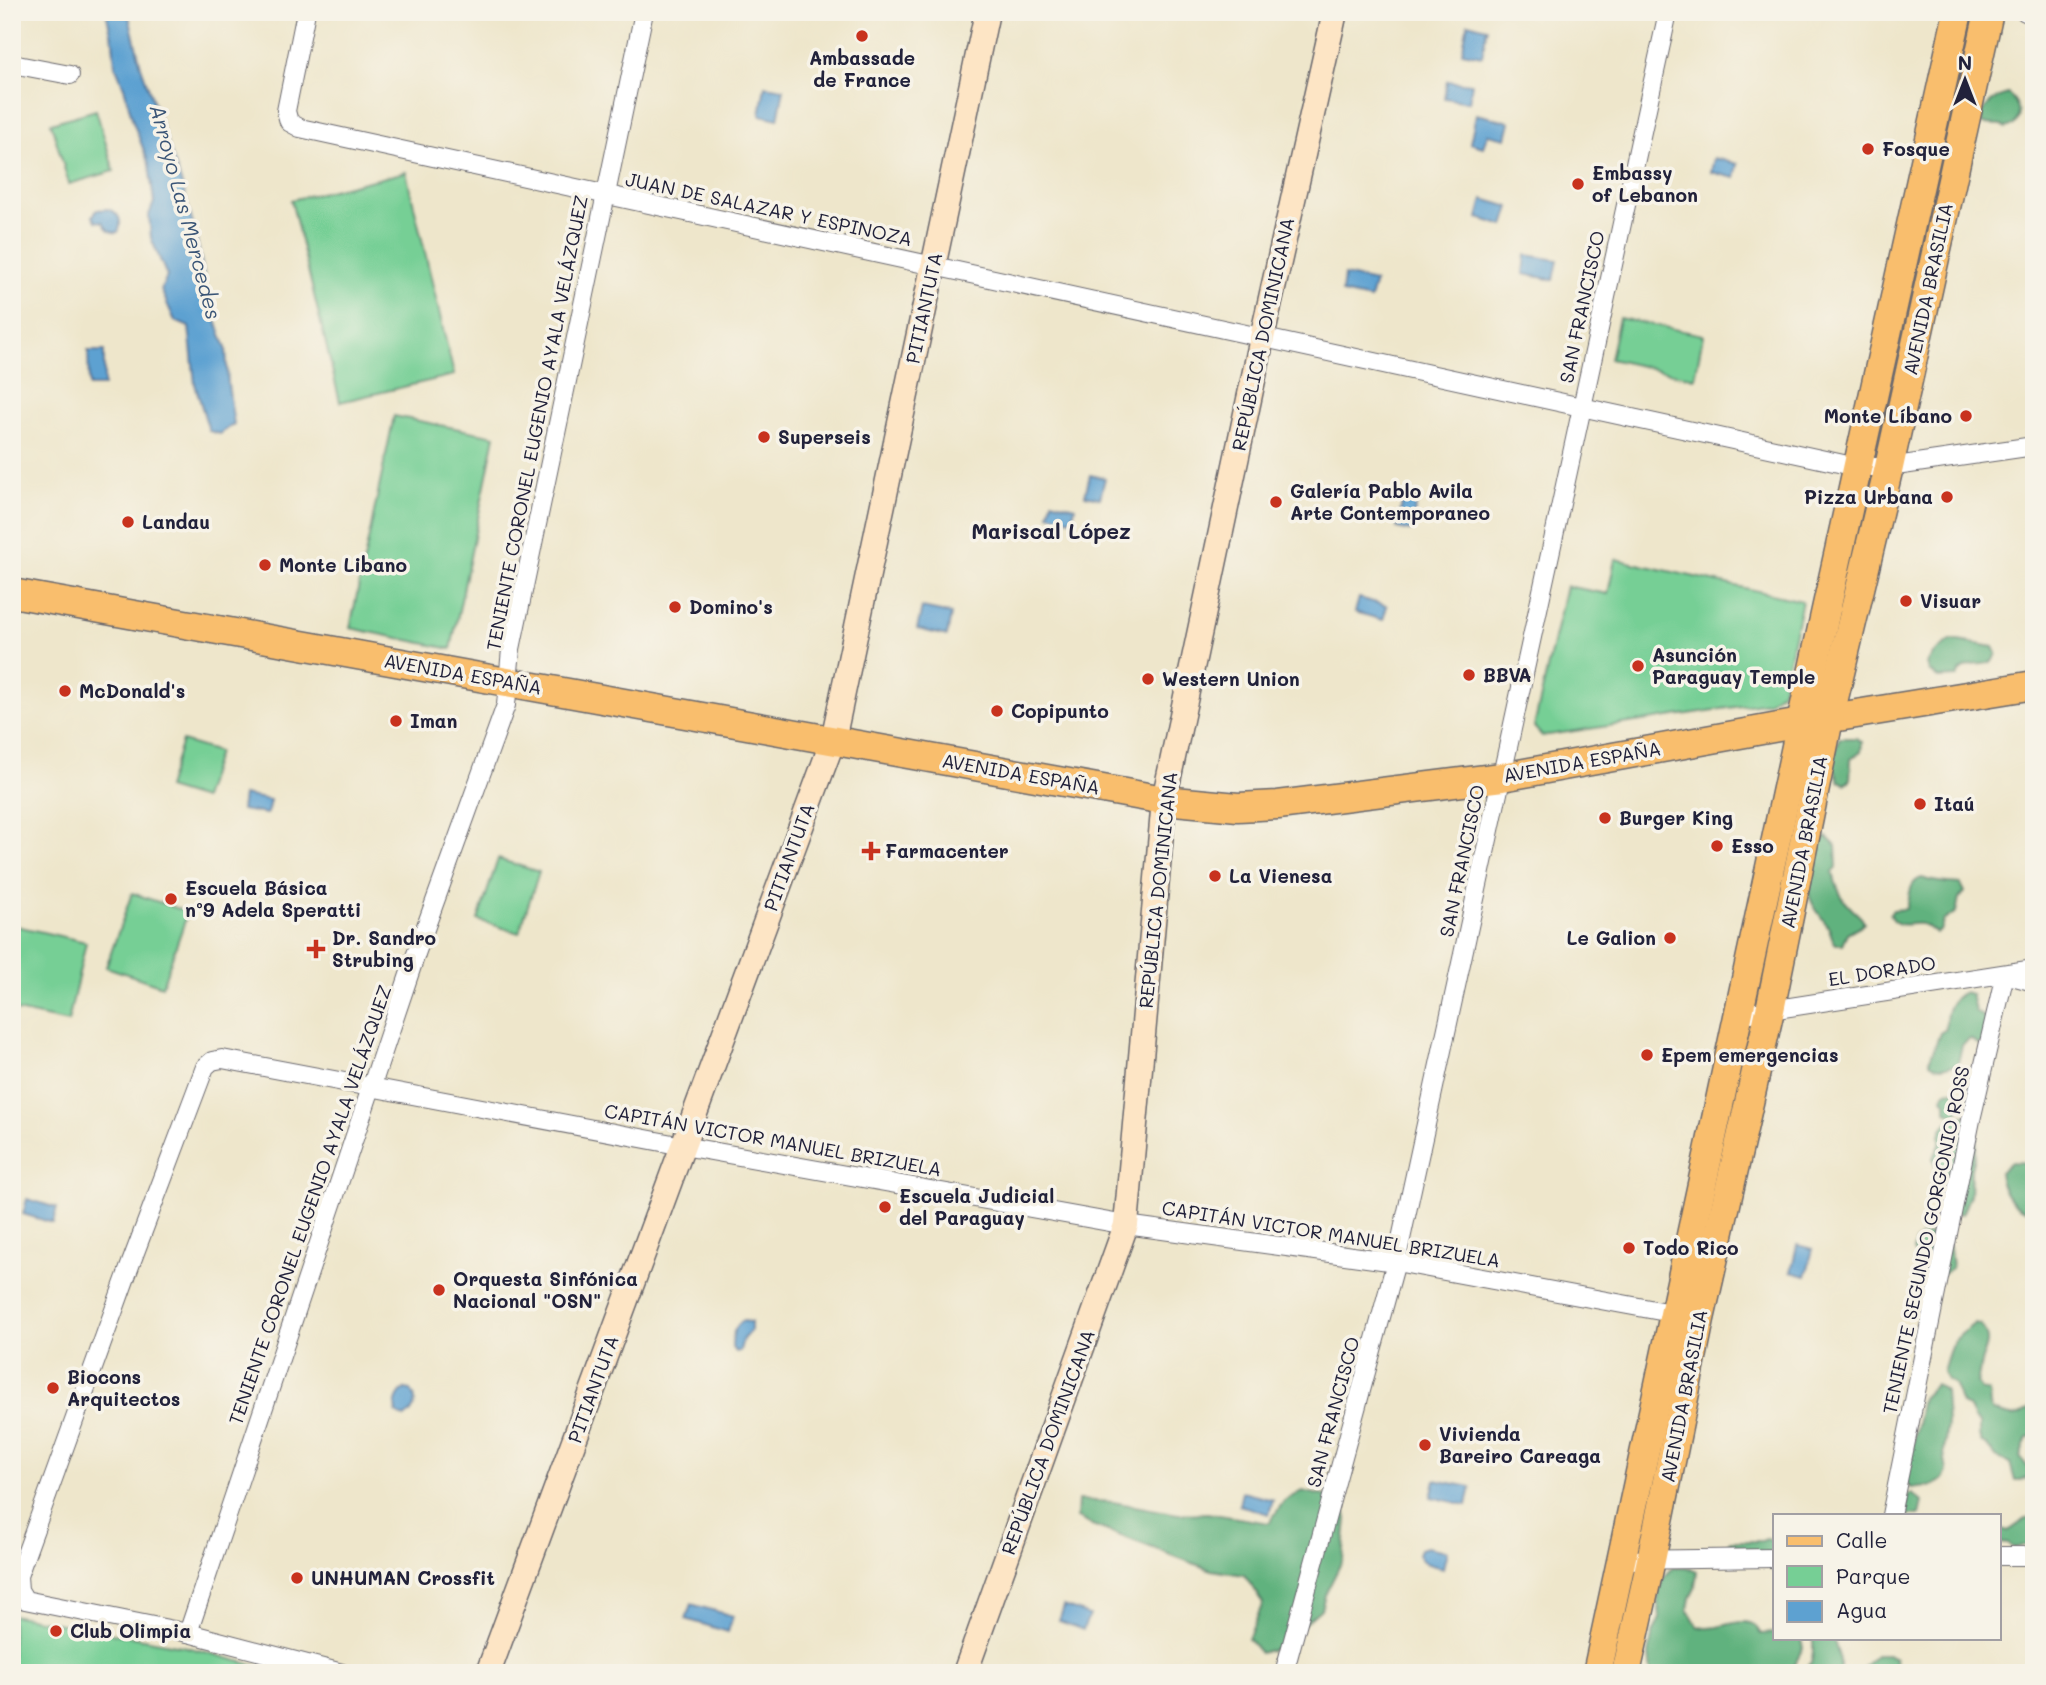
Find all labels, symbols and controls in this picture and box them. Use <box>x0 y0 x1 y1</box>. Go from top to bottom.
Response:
marker: Ambassade de France <box>854 28 870 44</box>
place label: Ambassade de France <box>809 45 915 92</box>
north arrow <box>1930 46 2000 116</box>
text: N <box>1958 50 1972 75</box>
water label: Arroyo Las Mercedes <box>145 101 228 322</box>
place label: Fosque <box>1882 136 1950 161</box>
marker: Fosque <box>1860 141 1876 157</box>
place label: Embassy of Lebanon <box>1592 160 1698 207</box>
street label: JUAN DE SALAZAR Y ESPINOZA <box>623 166 915 251</box>
marker: Embassy of Lebanon <box>1570 176 1586 192</box>
street label: TENIENTE CORONEL EUGENIO AYALA VELÁZQUEZ <box>480 193 593 653</box>
street label: AVENIDA BRASILIA <box>1897 200 1958 377</box>
street label: REPÚBLICA DOMINICANA <box>1226 215 1299 453</box>
street label: SAN FRANCISCO <box>1553 228 1610 385</box>
street label: PITIANTUTA <box>900 250 947 366</box>
place label: Monte Líbano <box>1824 403 1952 428</box>
marker: Monte Líbano <box>1958 408 1974 424</box>
place label: Superseis <box>778 424 871 449</box>
marker: Superseis <box>756 429 772 445</box>
place label: Galería Pablo Avila Arte Contemporaneo <box>1290 478 1490 525</box>
place label: Pizza Urbana <box>1804 484 1933 509</box>
marker: Pizza Urbana <box>1939 489 1955 505</box>
marker: Galería Pablo Avila Arte Contemporaneo <box>1268 494 1284 510</box>
place label: Landau <box>142 509 210 534</box>
marker: Landau <box>120 514 136 530</box>
district label: Mariscal López <box>971 517 1131 544</box>
place label: Monte Libano <box>279 552 407 577</box>
marker: Monte Libano <box>257 557 273 573</box>
place label: Visuar <box>1920 588 1981 613</box>
marker: Visuar <box>1898 593 1914 609</box>
place label: Domino's <box>689 594 773 619</box>
marker: Domino's <box>667 599 683 615</box>
place label: Asunción Paraguay Temple <box>1652 642 1815 689</box>
street label: AVENIDA ESPAÑA <box>382 647 544 700</box>
marker: Asunción Paraguay Temple <box>1630 658 1646 674</box>
place label: BBVA <box>1483 662 1532 687</box>
place label: Western Union <box>1162 666 1300 691</box>
marker: BBVA <box>1461 667 1477 683</box>
marker: Western Union <box>1140 671 1156 687</box>
place label: McDonald's <box>79 678 185 703</box>
marker: McDonald's <box>57 683 73 699</box>
place label: Copipunto <box>1011 698 1109 723</box>
marker: Copipunto <box>989 703 1005 719</box>
place label: Iman <box>410 708 457 733</box>
marker: Iman <box>388 713 404 729</box>
street label: AVENIDA ESPAÑA <box>1501 735 1663 788</box>
street label: AVENIDA ESPAÑA <box>940 747 1102 800</box>
street label: AVENIDA BRASILIA <box>1774 753 1833 930</box>
street label: REPÚBLICA DOMINICANA <box>1133 770 1182 1010</box>
street label: SAN FRANCISCO <box>1433 782 1490 939</box>
place label: Itaú <box>1934 791 1975 816</box>
marker: Itaú <box>1912 796 1928 812</box>
street label: PITIANTUTA <box>757 799 820 914</box>
place label: Burger King <box>1619 805 1733 830</box>
marker: Burger King <box>1597 810 1613 826</box>
place label: Esso <box>1731 833 1774 858</box>
place label: Farmacenter <box>885 838 1009 863</box>
marker: Esso <box>1709 838 1725 854</box>
marker: Farmacenter <box>863 843 879 859</box>
place label: La Vienesa <box>1229 863 1332 888</box>
marker: La Vienesa <box>1207 868 1223 884</box>
place label: Escuela Básica nº9 Adela Speratti <box>185 875 361 922</box>
marker: Escuela Básica nº9 Adela Speratti <box>163 891 179 907</box>
place label: Dr. Sandro Strubing <box>332 925 436 972</box>
place label: Le Galion <box>1567 925 1656 950</box>
marker: Le Galion <box>1662 930 1678 946</box>
marker: Dr. Sandro Strubing <box>306 939 326 959</box>
street label: EL DORADO <box>1826 950 1937 991</box>
street label: TENIENTE CORONEL EUGENIO AYALA VELÁZQUEZ <box>222 982 397 1428</box>
place label: Epem emergencias <box>1661 1042 1839 1067</box>
marker: Epem emergencias <box>1639 1047 1655 1063</box>
street label: TENIENTE SEGUNDO GORGONIO ROSS <box>1876 1064 1975 1416</box>
street label: CAPITÁN VICTOR MANUEL BRIZUELA <box>602 1097 944 1182</box>
place label: Escuela Judicial del Paraguay <box>899 1183 1054 1230</box>
street label: CAPITÁN VICTOR MANUEL BRIZUELA <box>1160 1194 1502 1273</box>
marker: Escuela Judicial del Paraguay <box>877 1199 893 1215</box>
place label: Todo Rico <box>1643 1235 1739 1260</box>
marker: Todo Rico <box>1621 1240 1637 1256</box>
place label: Orquesta Sinfónica Nacional "OSN" <box>453 1266 638 1313</box>
marker: Orquesta Sinfónica Nacional "OSN" <box>431 1282 447 1298</box>
street label: AVENIDA BRASILIA <box>1654 1307 1713 1484</box>
street label: REPÚBLICA DOMINICANA <box>995 1326 1100 1558</box>
street label: PITIANTUTA <box>561 1331 624 1446</box>
street label: SAN FRANCISCO <box>1300 1334 1365 1490</box>
place label: Biocons Arquitectos <box>67 1364 180 1411</box>
marker: Biocons Arquitectos <box>45 1380 61 1396</box>
place label: Vivienda Bareiro Careaga <box>1439 1421 1601 1468</box>
marker: Vivienda Bareiro Careaga <box>1417 1437 1433 1453</box>
legend <box>1773 1514 2000 1640</box>
text: Calle <box>1836 1526 1888 1553</box>
text: Parque <box>1836 1562 1910 1589</box>
place label: UNHUMAN Crossfit <box>311 1565 495 1590</box>
marker: UNHUMAN Crossfit <box>289 1570 305 1586</box>
text: Agua <box>1836 1596 1887 1623</box>
place label: Club Olimpia <box>70 1618 191 1643</box>
marker: Club Olimpia <box>48 1623 64 1639</box>

